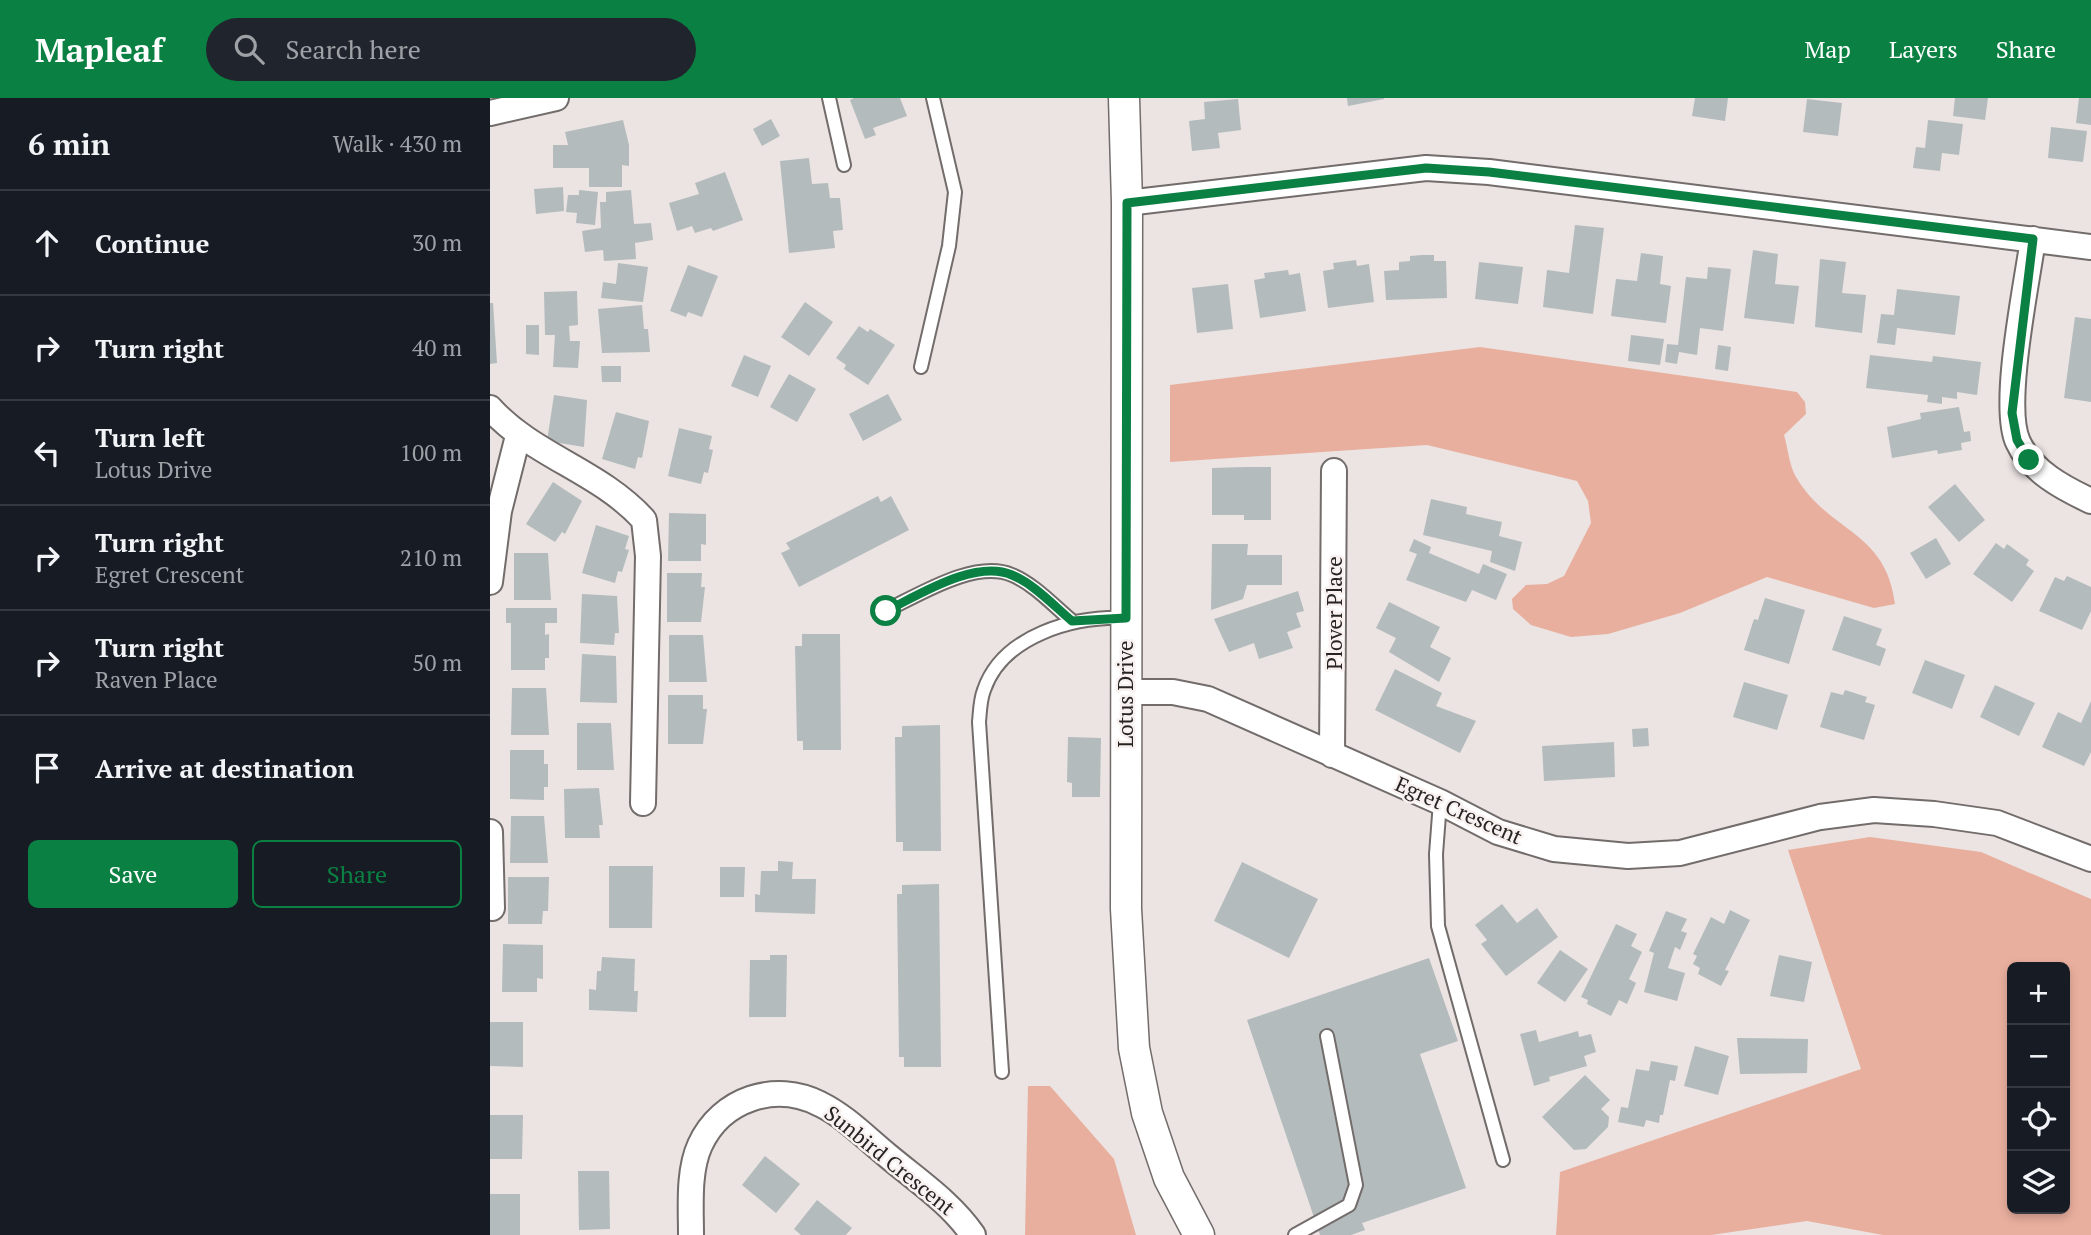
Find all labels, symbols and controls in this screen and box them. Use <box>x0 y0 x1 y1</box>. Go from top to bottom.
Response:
search box <box>206 18 696 81</box>
text: Mapleaf <box>35 28 164 71</box>
icon: search <box>230 30 268 68</box>
text: Search here <box>286 32 421 66</box>
text: Map <box>1804 33 1851 65</box>
text: Layers <box>1889 33 1958 65</box>
text: Share <box>1996 33 2056 65</box>
text: 6 min <box>28 124 110 164</box>
text: Walk · 430 m <box>333 128 462 159</box>
icon: ahead <box>28 224 66 262</box>
text: Continue <box>95 226 209 260</box>
text: 30 m <box>412 227 462 258</box>
icon: right <box>28 329 66 367</box>
text: Turn right <box>95 331 224 365</box>
text: 40 m <box>412 332 462 363</box>
text: Turn left <box>95 420 205 454</box>
icon: left <box>28 434 66 472</box>
text: 100 m <box>400 437 462 468</box>
route end <box>2013 444 2044 475</box>
text: Lotus Drive <box>95 454 212 485</box>
text: Turn right <box>95 525 224 559</box>
icon: right <box>28 539 66 577</box>
text: 210 m <box>400 542 462 573</box>
street label: Plover Place <box>1320 556 1348 670</box>
text: Egret Crescent <box>95 559 244 590</box>
route start <box>870 595 901 626</box>
text: Turn right <box>95 630 224 664</box>
street label: Lotus Drive <box>1111 640 1139 748</box>
icon: right <box>28 644 66 682</box>
text: 50 m <box>412 647 462 678</box>
text: Raven Place <box>95 664 217 695</box>
icon: arrive <box>28 749 66 787</box>
text: Arrive at destination <box>95 751 354 785</box>
street label: Egret Crescent <box>1391 769 1527 851</box>
button: Save <box>28 840 238 908</box>
button: Share <box>252 840 462 908</box>
map controls <box>2007 962 2070 1214</box>
button: + <box>2007 962 2070 1025</box>
button: − <box>2007 1025 2070 1088</box>
button: locate <box>2007 1088 2070 1151</box>
street label: Sunbird Crescent <box>819 1099 961 1221</box>
button: layers <box>2007 1151 2070 1214</box>

